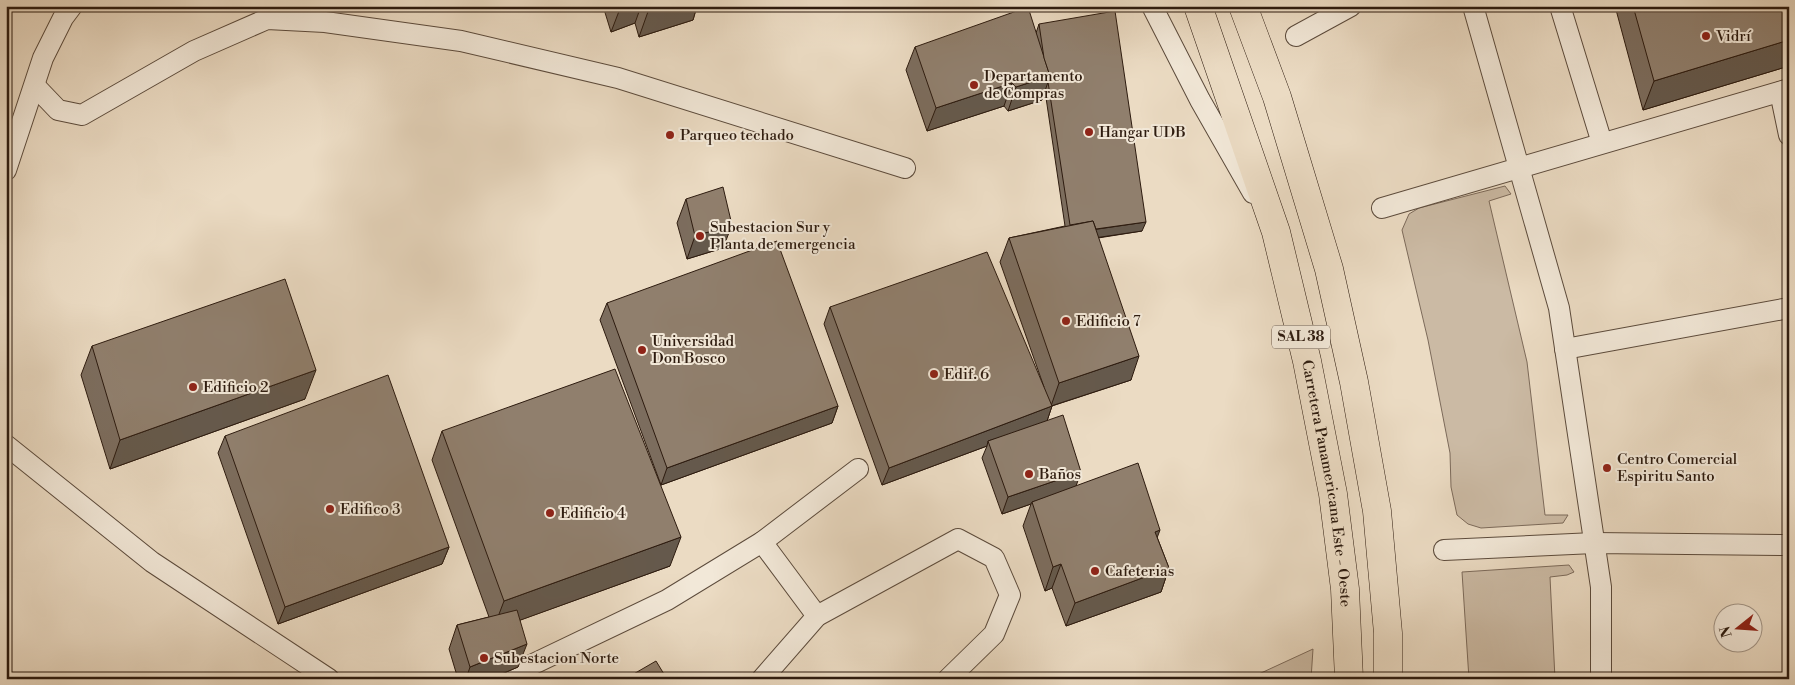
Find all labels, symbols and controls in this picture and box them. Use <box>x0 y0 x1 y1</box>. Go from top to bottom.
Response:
place label: Vidrí <box>1715 27 1752 46</box>
marker: Vidrí <box>1700 30 1712 42</box>
place label: Departamento de Compras <box>984 67 1083 103</box>
marker: Departamento de Compras <box>968 79 980 91</box>
place label: Hangar UDB <box>1099 123 1186 142</box>
place label: Parqueo techado <box>680 126 794 145</box>
marker: Hangar UDB <box>1083 126 1095 138</box>
marker: Parqueo techado <box>664 129 676 141</box>
place label: Subestacion Sur y Planta de emergencia <box>710 218 856 254</box>
marker: Subestacion Sur y Planta de emergencia <box>694 230 706 242</box>
place label: Edificio 7 <box>1076 312 1141 331</box>
marker: Edificio 7 <box>1060 315 1072 327</box>
road number: SAL 38 <box>1272 326 1330 348</box>
place label: Universidad Don Bosco <box>652 332 735 368</box>
marker: Universidad Don Bosco <box>636 344 648 356</box>
street label: Carretera Panamericana Este - Oeste <box>1298 358 1355 607</box>
place label: Edif. 6 <box>944 365 989 384</box>
marker: Edif. 6 <box>928 368 940 380</box>
place label: Edificio 2 <box>203 378 269 397</box>
marker: Edificio 2 <box>187 381 199 393</box>
place label: Centro Comercial Espiritu Santo <box>1617 450 1738 486</box>
marker: Centro Comercial Espiritu Santo <box>1601 462 1613 474</box>
place label: Baños <box>1038 465 1081 484</box>
marker: Baños <box>1023 468 1035 480</box>
place label: Edifico 3 <box>340 500 400 519</box>
marker: Edifico 3 <box>324 503 336 515</box>
place label: Edificio 4 <box>560 504 626 523</box>
marker: Edificio 4 <box>544 507 556 519</box>
place label: Cafeterias <box>1105 562 1174 581</box>
marker: Cafeterias <box>1089 565 1101 577</box>
north arrow <box>1712 602 1762 652</box>
text: N <box>1716 624 1737 639</box>
place label: Subestacion Norte <box>494 649 619 668</box>
marker: Subestacion Norte <box>478 652 490 664</box>

